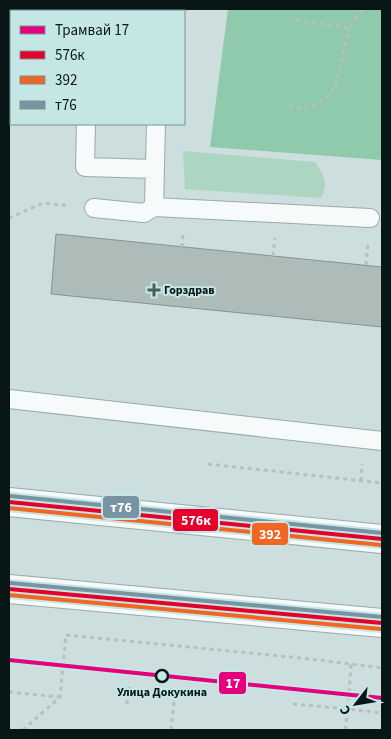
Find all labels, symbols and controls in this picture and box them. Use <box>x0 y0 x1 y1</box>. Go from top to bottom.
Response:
legend <box>10 10 185 125</box>
text: Трамвай 17 <box>55 20 129 41</box>
text: 576к <box>55 45 85 66</box>
text: 392 <box>55 70 77 91</box>
text: т76 <box>55 95 77 116</box>
place label: Горздрав <box>164 282 215 299</box>
marker: Горздрав <box>148 284 160 296</box>
line badge: т76 <box>102 495 140 519</box>
text: т76 <box>110 498 132 518</box>
line badge: 576к <box>172 508 219 532</box>
text: 576к <box>181 511 211 531</box>
line badge: 392 <box>251 522 289 546</box>
text: 392 <box>259 525 281 545</box>
marker: Улица Докукина <box>155 669 169 683</box>
line badge: 17 <box>218 671 247 695</box>
text: 17 <box>226 674 240 694</box>
north arrow <box>331 679 381 729</box>
place label: Улица Докукина <box>117 684 207 701</box>
text: С <box>335 702 356 719</box>

